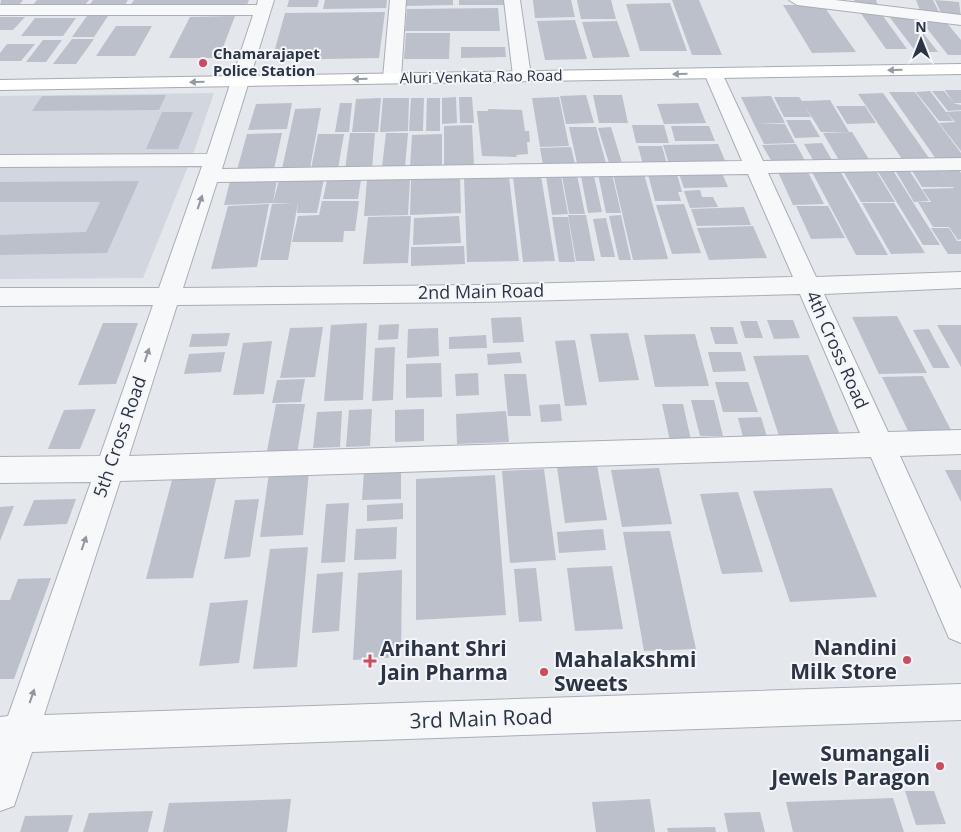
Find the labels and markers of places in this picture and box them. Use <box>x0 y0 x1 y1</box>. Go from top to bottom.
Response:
place label: Chamarajapet Police Station <box>213 43 320 80</box>
marker: Chamarajapet Police Station <box>197 57 209 69</box>
place label: Nandini Milk Store <box>790 633 897 685</box>
place label: Arihant Shri Jain Pharma <box>378 634 508 686</box>
place label: Mahalakshmi Sweets <box>554 645 696 697</box>
marker: Nandini Milk Store <box>901 654 913 666</box>
marker: Arihant Shri Jain Pharma <box>364 655 376 667</box>
marker: Mahalakshmi Sweets <box>538 666 550 678</box>
place label: Sumangali Jewels Paragon <box>769 739 930 791</box>
marker: Sumangali Jewels Paragon <box>934 760 946 772</box>

